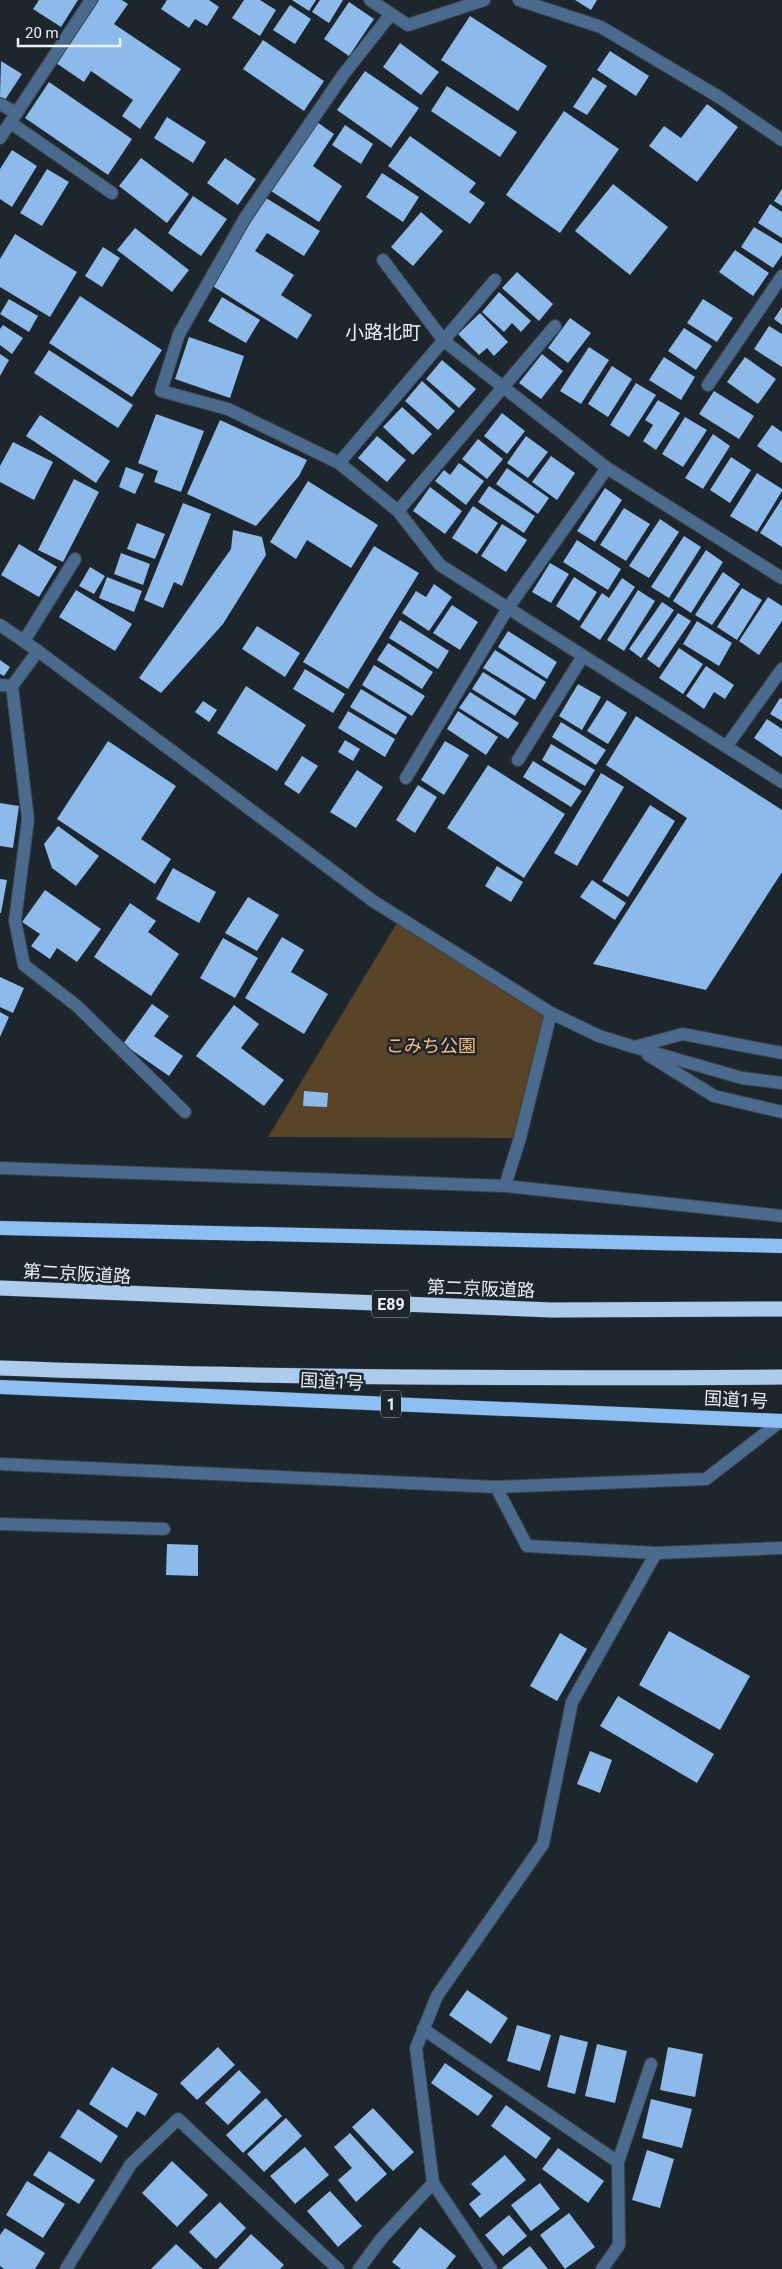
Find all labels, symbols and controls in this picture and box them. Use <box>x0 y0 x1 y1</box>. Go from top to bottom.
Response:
scale bar <box>18 15 120 47</box>
text: 20 m <box>25 24 59 42</box>
district label: 小路北町 <box>345 321 421 344</box>
park label: こみち公園 <box>386 1035 476 1056</box>
street label: 第二京阪道路 <box>23 1260 132 1287</box>
street label: 第二京阪道路 <box>427 1276 535 1301</box>
road number: E89 <box>372 1290 410 1318</box>
street label: 国道1号 <box>299 1369 365 1394</box>
street label: 国道1号 <box>703 1387 769 1412</box>
road number: 1 <box>381 1390 401 1418</box>

